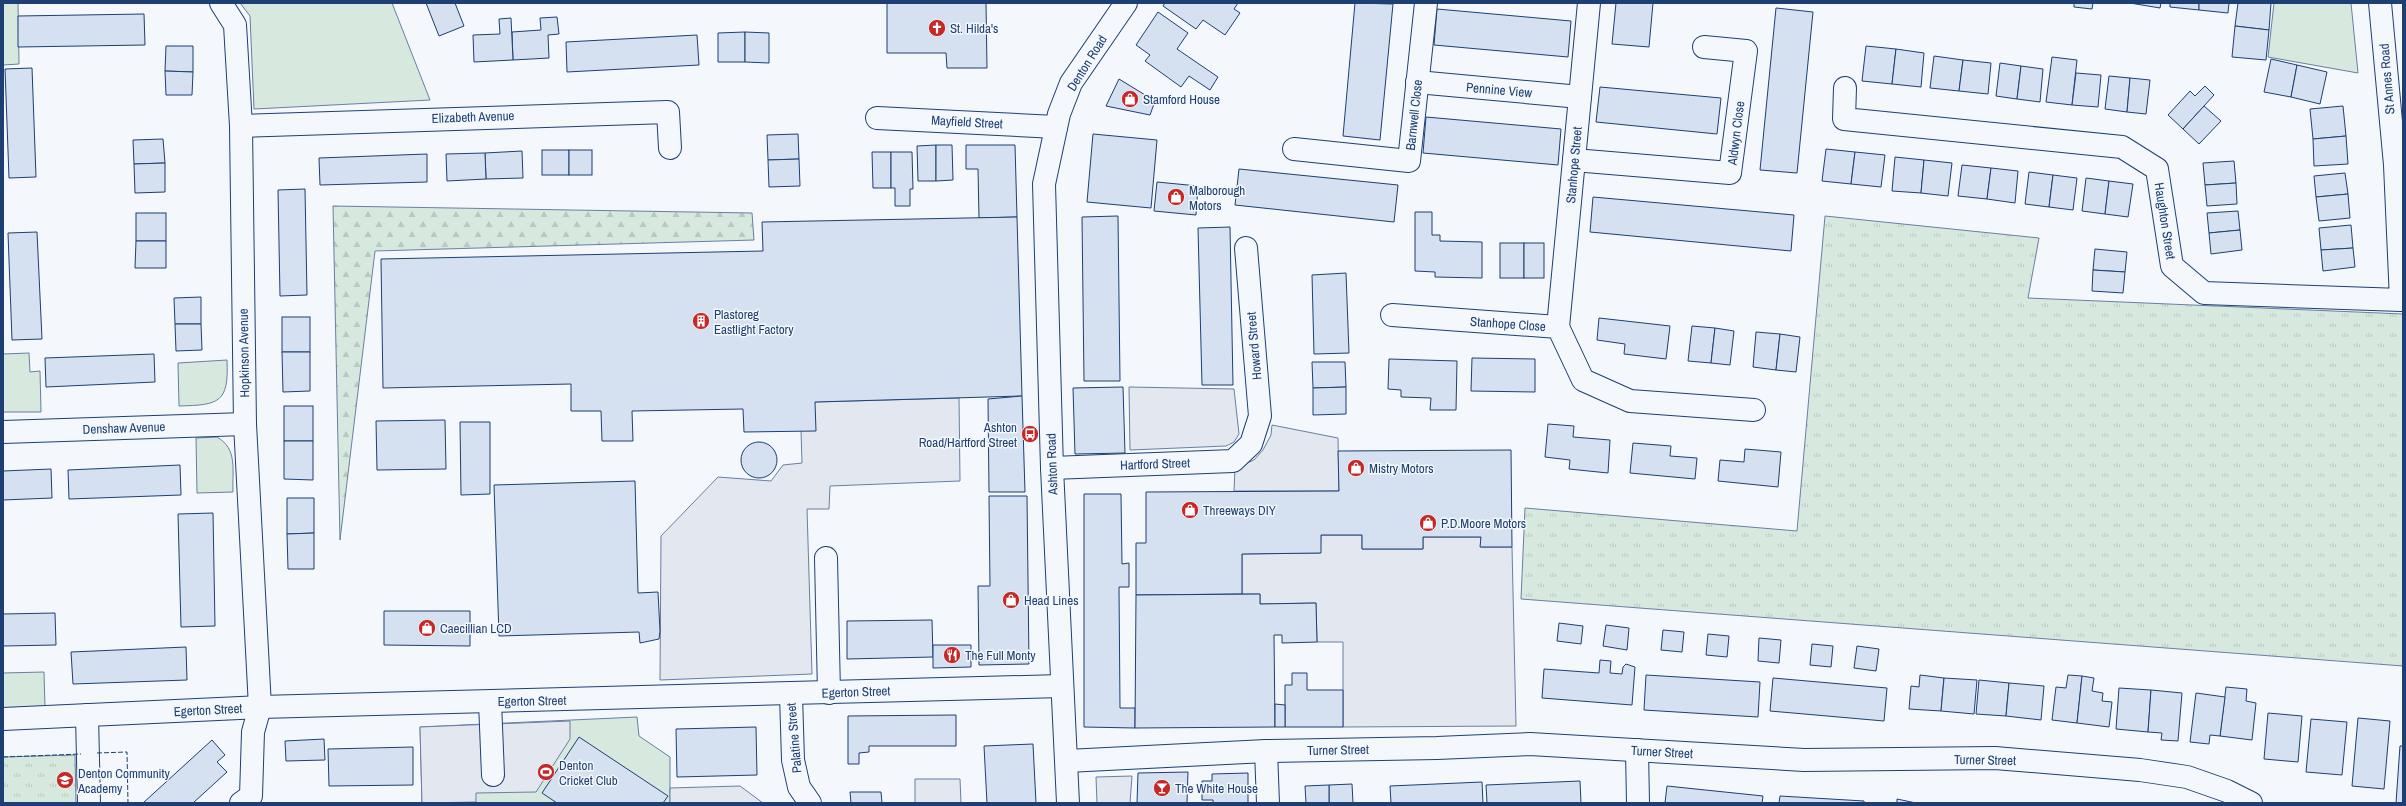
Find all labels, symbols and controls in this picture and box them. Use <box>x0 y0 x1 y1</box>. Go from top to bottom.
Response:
church icon: St. Hilda's <box>927 18 947 38</box>
place label: St. Hilda's <box>950 20 998 37</box>
street label: Denton Road <box>1063 32 1111 94</box>
street label: St Annes Road <box>2375 43 2399 115</box>
street label: Barnwell Close <box>1402 79 1426 151</box>
street label: Pennine View <box>1465 79 1533 101</box>
shop icon: Stamford House <box>1120 89 1140 109</box>
place label: Stamford House <box>1143 91 1220 108</box>
street label: Aldwyn Close <box>1724 100 1748 167</box>
street label: Elizabeth Avenue <box>431 107 515 127</box>
street label: Mayfield Street <box>931 112 1003 132</box>
street label: Stanhope Street <box>1562 126 1586 204</box>
street label: Haughton Street <box>2151 181 2179 261</box>
place label: Malborough Motors <box>1189 182 1245 214</box>
shop icon: Malborough Motors <box>1166 187 1186 207</box>
place label: Plastoreg Eastlight Factory <box>714 306 794 338</box>
street label: Hopkinson Avenue <box>235 308 253 398</box>
building icon: Plastoreg Eastlight Factory <box>691 311 711 331</box>
street label: Howard Street <box>1243 311 1265 381</box>
street label: Stanhope Close <box>1470 313 1546 335</box>
street label: Denshaw Avenue <box>82 418 166 438</box>
place label: Ashton Road/Hartford Street <box>919 419 1017 451</box>
bus stop icon: Ashton Road/Hartford Street <box>1020 424 1040 444</box>
street label: Ashton Road <box>1042 433 1062 496</box>
street label: Hartford Street <box>1120 454 1190 474</box>
shop icon: Mistry Motors <box>1346 458 1366 478</box>
place label: Mistry Motors <box>1369 460 1434 477</box>
shop icon: Threeways DIY <box>1180 500 1200 520</box>
place label: Threeways DIY <box>1203 502 1276 519</box>
shop icon: P.D.Moore Motors <box>1418 513 1438 533</box>
place label: P.D.Moore Motors <box>1441 515 1526 532</box>
shop icon: Head Lines <box>1001 590 1021 610</box>
place label: Head Lines <box>1024 592 1079 609</box>
shop icon: Caecillian LCD <box>417 618 437 638</box>
place label: Caecillian LCD <box>440 620 512 637</box>
restaurant icon: The Full Monty <box>942 645 962 665</box>
place label: The Full Monty <box>965 647 1036 664</box>
street label: Egerton Street <box>821 682 891 702</box>
street label: Egerton Street <box>497 692 567 710</box>
street label: Egerton Street <box>173 700 243 720</box>
street label: Palatine Street <box>782 702 806 774</box>
street label: Turner Street <box>1307 741 1369 759</box>
street label: Turner Street <box>1631 742 1693 762</box>
street label: Turner Street <box>1954 751 2016 769</box>
place label: Denton Cricket Club <box>559 757 618 789</box>
sports icon: Denton Cricket Club <box>536 762 556 782</box>
place label: Denton Community Academy <box>77 765 171 797</box>
school or university icon: Denton Community Academy <box>55 770 75 790</box>
bar icon: The White House <box>1152 778 1172 798</box>
place label: The White House <box>1175 780 1258 797</box>

